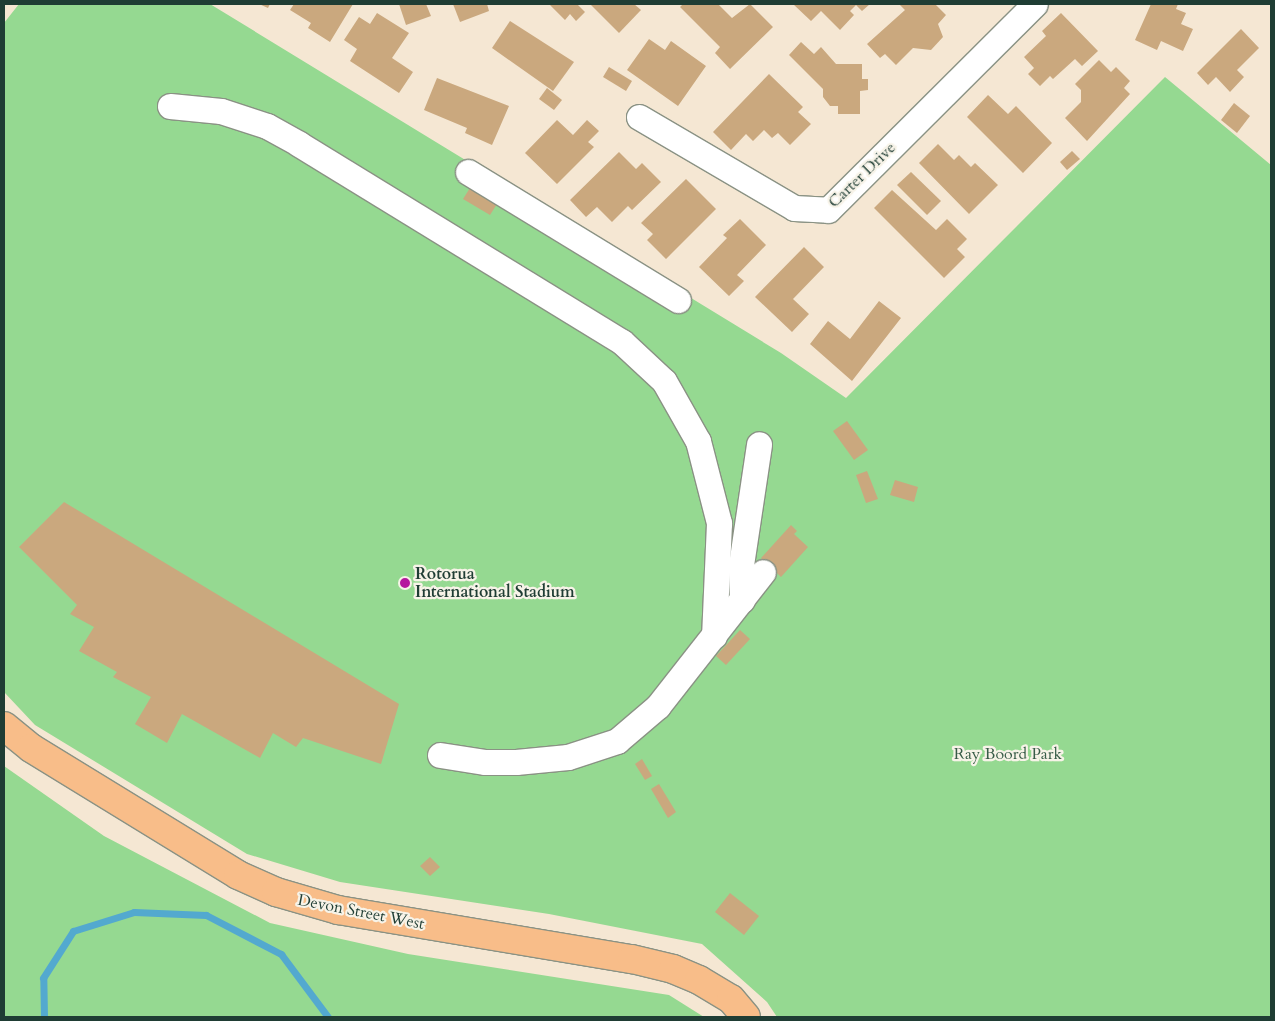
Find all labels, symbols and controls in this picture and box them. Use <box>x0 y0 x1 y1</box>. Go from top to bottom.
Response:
street label: Carter Drive <box>824 138 900 212</box>
place label: Rotorua International Stadium <box>415 564 575 602</box>
marker: Rotorua International Stadium <box>399 577 411 589</box>
park label: Ray Boord Park <box>954 744 1062 764</box>
street label: Devon Street West <box>296 890 426 934</box>

